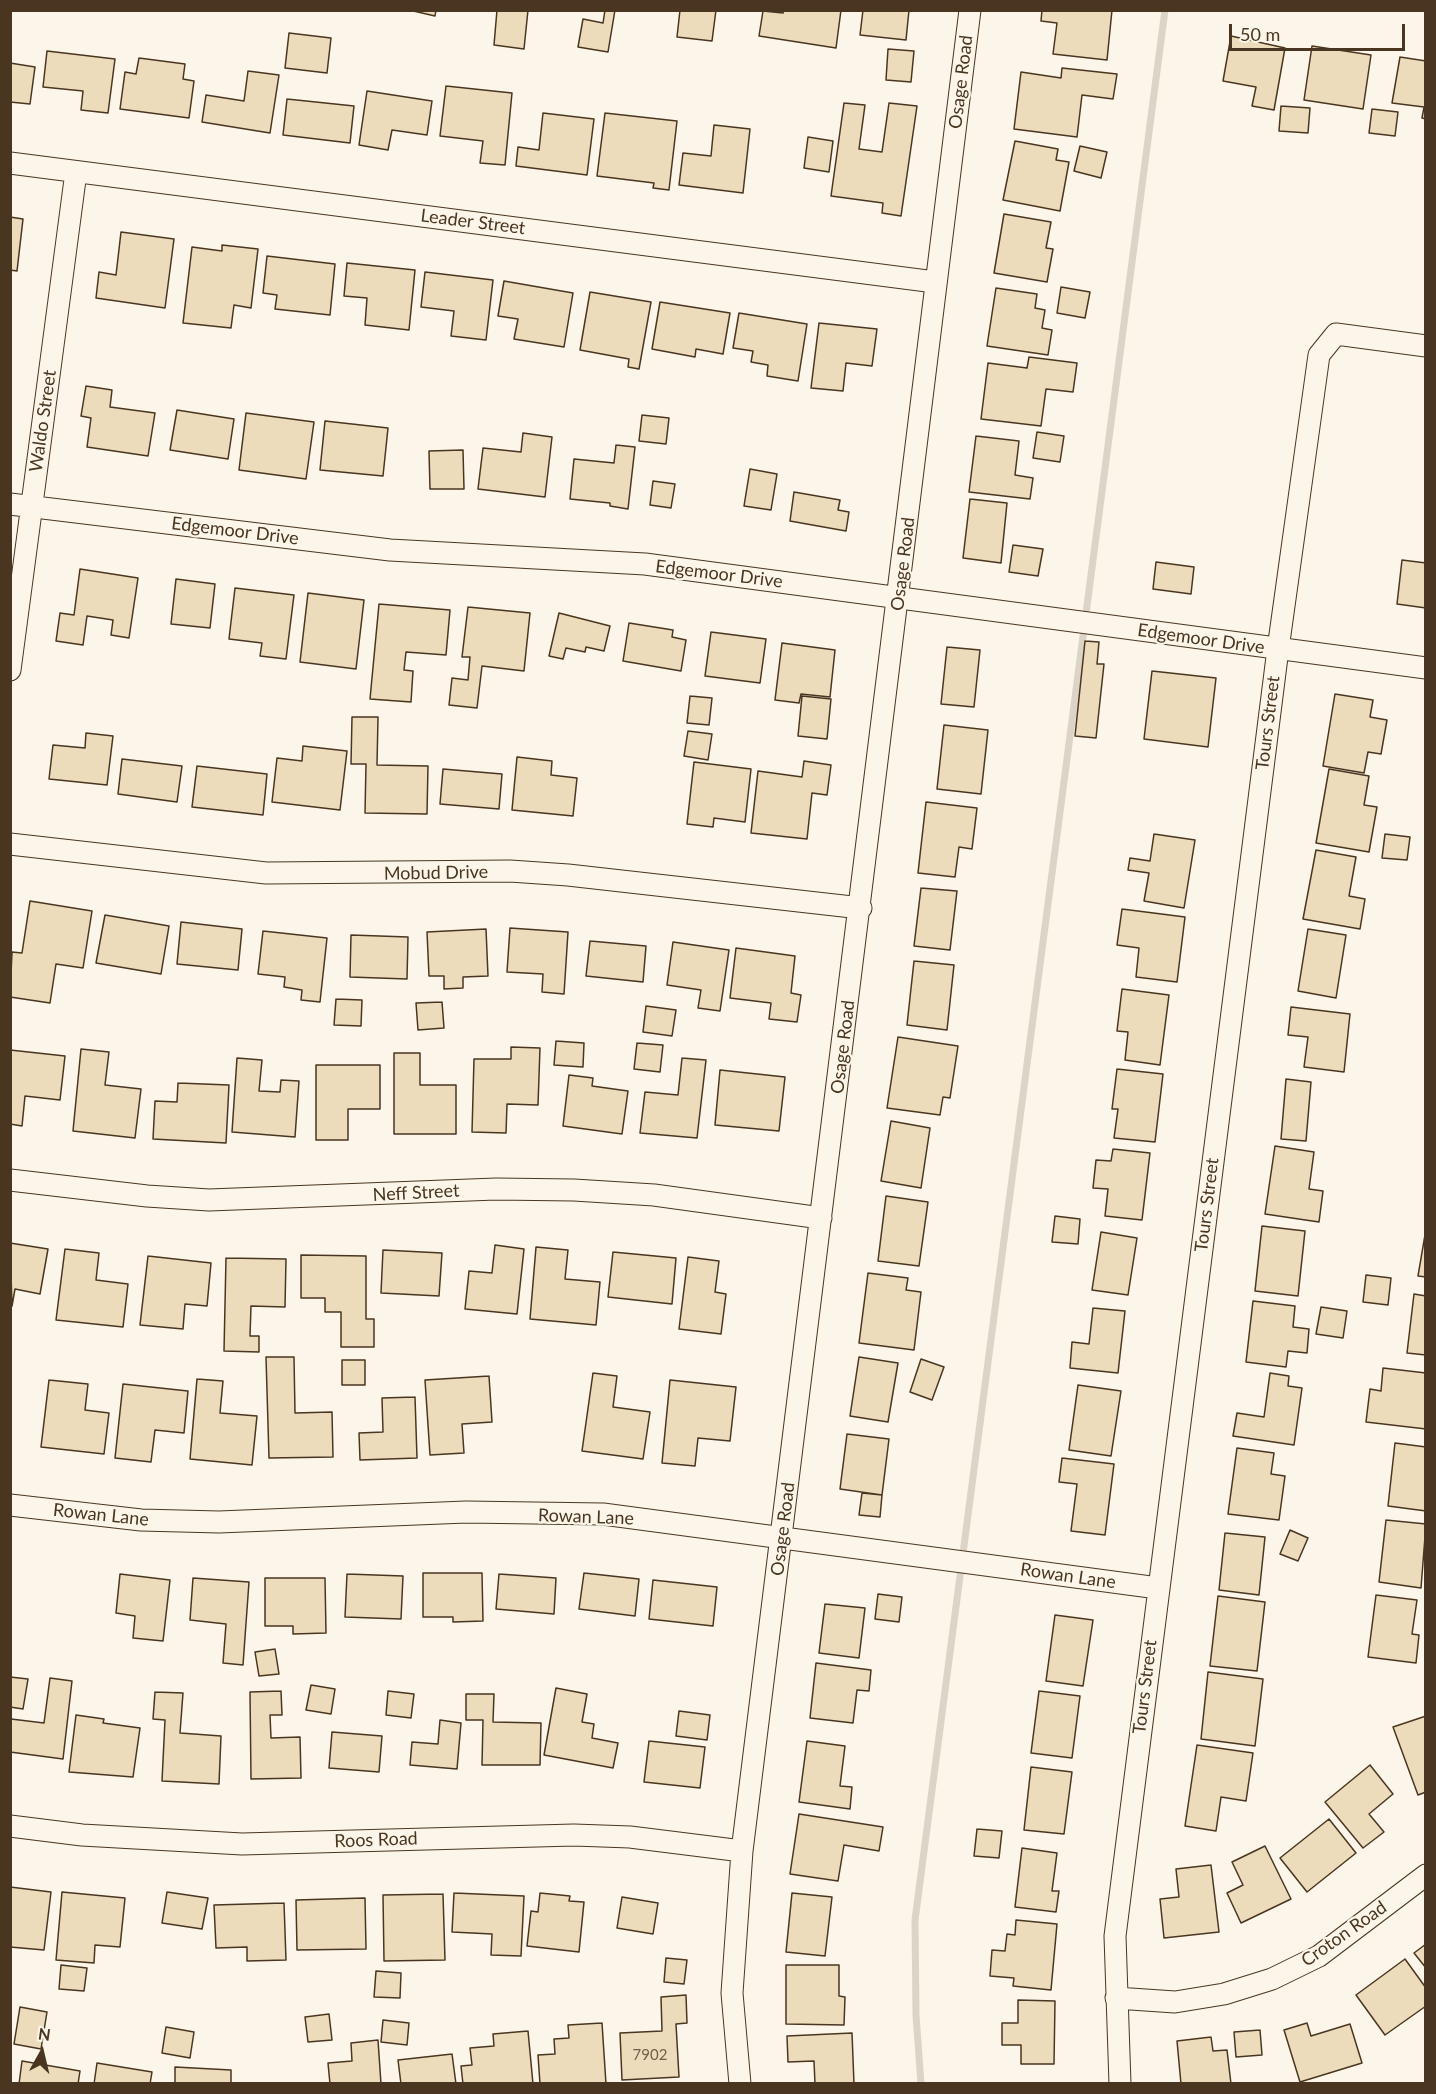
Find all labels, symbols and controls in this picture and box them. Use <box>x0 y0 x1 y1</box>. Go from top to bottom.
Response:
scale bar <box>1232 12 1408 50</box>
text: 50 m <box>1240 23 1280 45</box>
street label: Osage Road <box>945 34 977 130</box>
street label: Leader Street <box>419 205 527 239</box>
street label: Waldo Street <box>25 368 61 474</box>
street label: Edgemoor Drive <box>170 512 300 550</box>
street label: Osage Road <box>887 516 919 612</box>
street label: Edgemoor Drive <box>654 555 784 593</box>
street label: Edgemoor Drive <box>1136 619 1266 659</box>
street label: Tours Street <box>1251 675 1285 771</box>
street label: Mobud Drive <box>384 861 488 885</box>
street label: Osage Road <box>827 999 859 1095</box>
street label: Tours Street <box>1190 1157 1224 1253</box>
street label: Neff Street <box>372 1180 460 1206</box>
street label: Osage Road <box>767 1481 799 1577</box>
street label: Rowan Lane <box>52 1499 150 1531</box>
street label: Rowan Lane <box>538 1505 634 1529</box>
street label: Rowan Lane <box>1019 1559 1117 1593</box>
street label: Tours Street <box>1128 1639 1162 1735</box>
street label: Roos Road <box>334 1828 418 1852</box>
street label: Croton Road <box>1297 1897 1391 1971</box>
north arrow <box>12 2022 72 2082</box>
text: N <box>37 2023 52 2044</box>
house number: 7902 <box>633 2046 667 2064</box>

